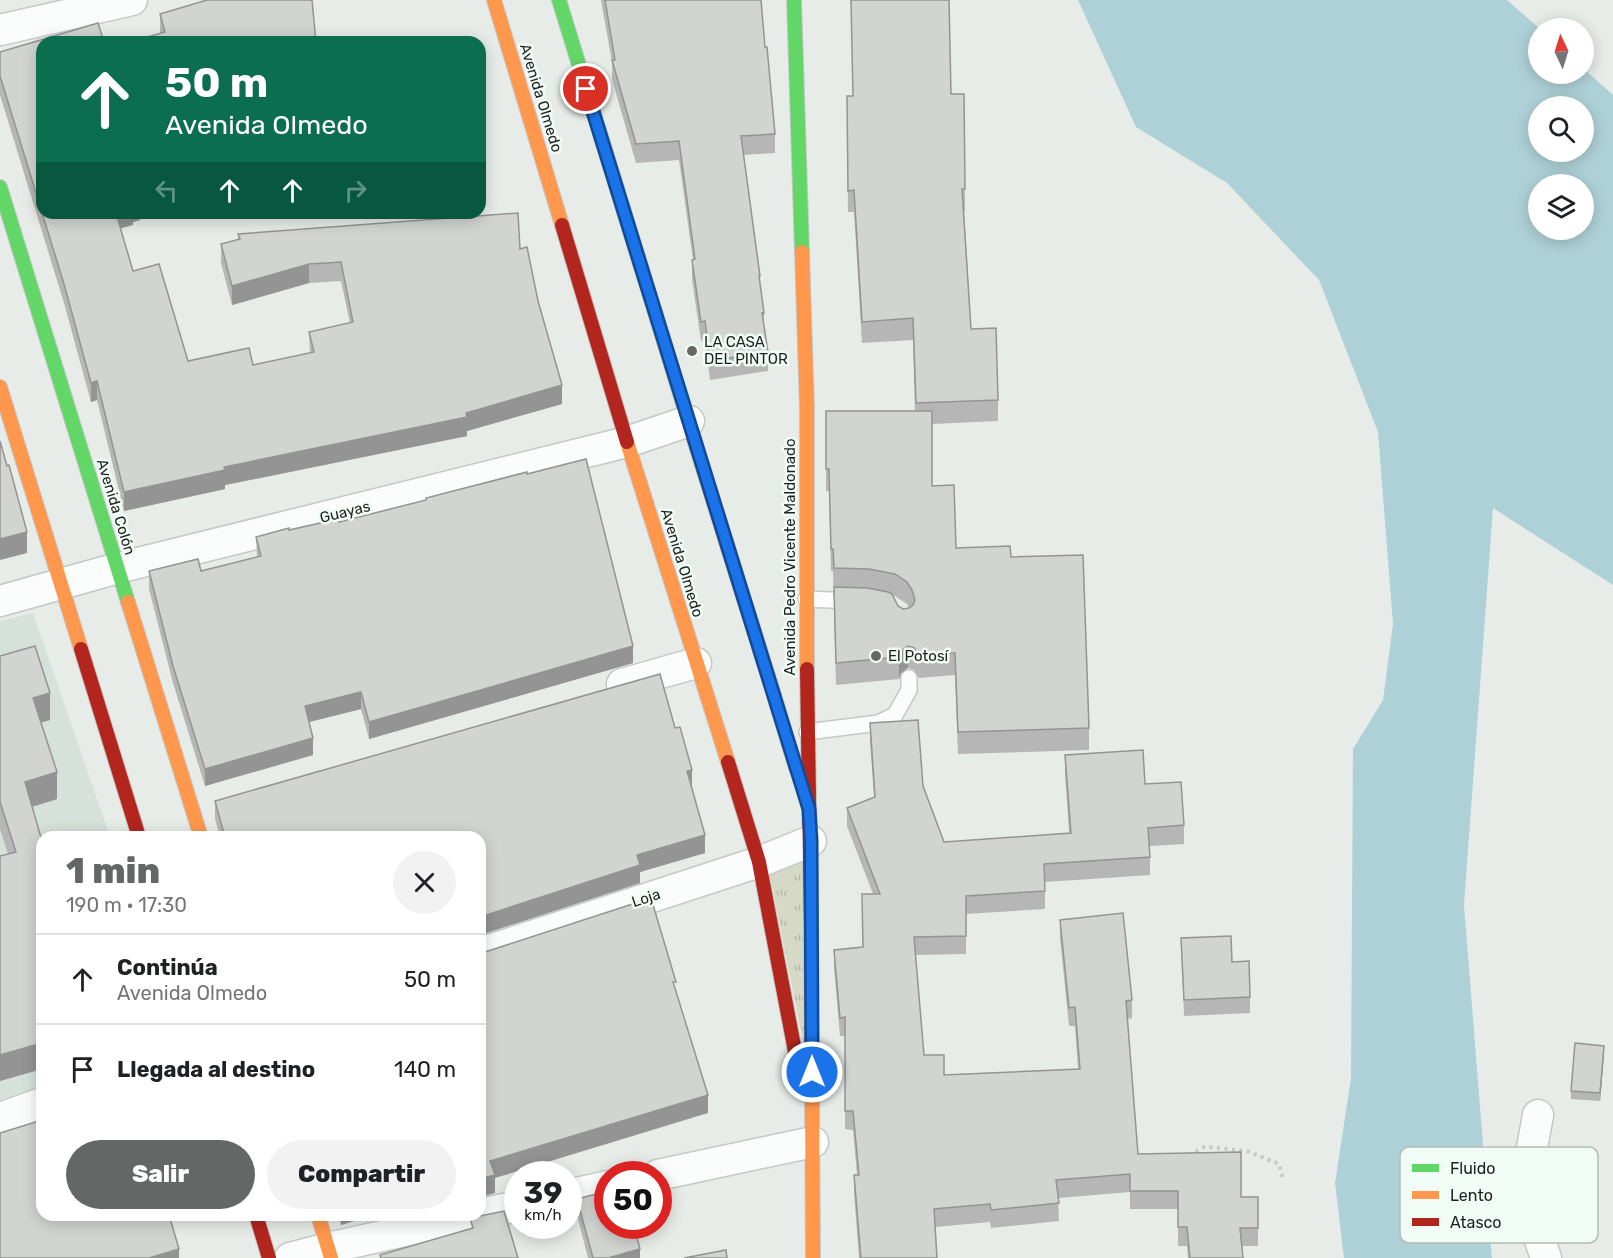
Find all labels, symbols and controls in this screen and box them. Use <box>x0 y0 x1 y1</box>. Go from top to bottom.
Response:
north arrow <box>1528 18 1594 84</box>
map controls <box>1528 18 1594 240</box>
street label: Avenida Olmedo <box>516 41 566 155</box>
text: 50 m <box>165 58 268 108</box>
icon: ahead <box>66 60 144 138</box>
pin <box>560 63 611 114</box>
icon: arrive <box>569 72 602 105</box>
button: search <box>1528 96 1594 162</box>
text: Avenida Olmedo <box>165 109 368 141</box>
icon: left <box>150 174 183 207</box>
icon: ahead <box>213 174 246 207</box>
icon: ahead <box>276 174 309 207</box>
icon: right <box>339 174 372 207</box>
button: layers <box>1528 174 1594 240</box>
place label: LA CASA DEL PINTOR <box>704 333 788 368</box>
marker: LA CASA DEL PINTOR <box>685 344 699 358</box>
street label: Avenida Pedro Vicente Maldonado <box>781 438 799 676</box>
street label: Avenida Colón <box>93 457 139 557</box>
street label: Guayas <box>318 497 372 527</box>
street label: Avenida Olmedo <box>657 506 707 620</box>
place label: El Potosí <box>888 647 950 665</box>
marker: El Potosí <box>869 649 883 663</box>
text: 1 min <box>66 849 160 892</box>
button: close <box>393 851 456 914</box>
street label: Loja <box>629 885 663 911</box>
text: 190 m · 17:30 <box>66 893 187 917</box>
text: Continúa <box>117 954 218 981</box>
icon: ahead <box>66 963 99 996</box>
text: 50 m <box>404 966 456 993</box>
text: Avenida Olmedo <box>117 981 267 1005</box>
position arrow <box>780 1040 844 1104</box>
icon: arrive <box>66 1053 99 1086</box>
text: Llegada al destino <box>117 1056 315 1083</box>
text: 140 m <box>394 1056 456 1083</box>
button: Salir <box>66 1140 255 1209</box>
button: Compartir <box>267 1140 456 1209</box>
legend <box>1400 1147 1598 1243</box>
text: Fluido <box>1450 1159 1495 1178</box>
speed limit sign: 50 <box>594 1161 672 1239</box>
text: 39 <box>524 1175 563 1211</box>
text: Lento <box>1450 1186 1493 1205</box>
text: km/h <box>524 1206 562 1224</box>
text: Atasco <box>1450 1213 1502 1232</box>

